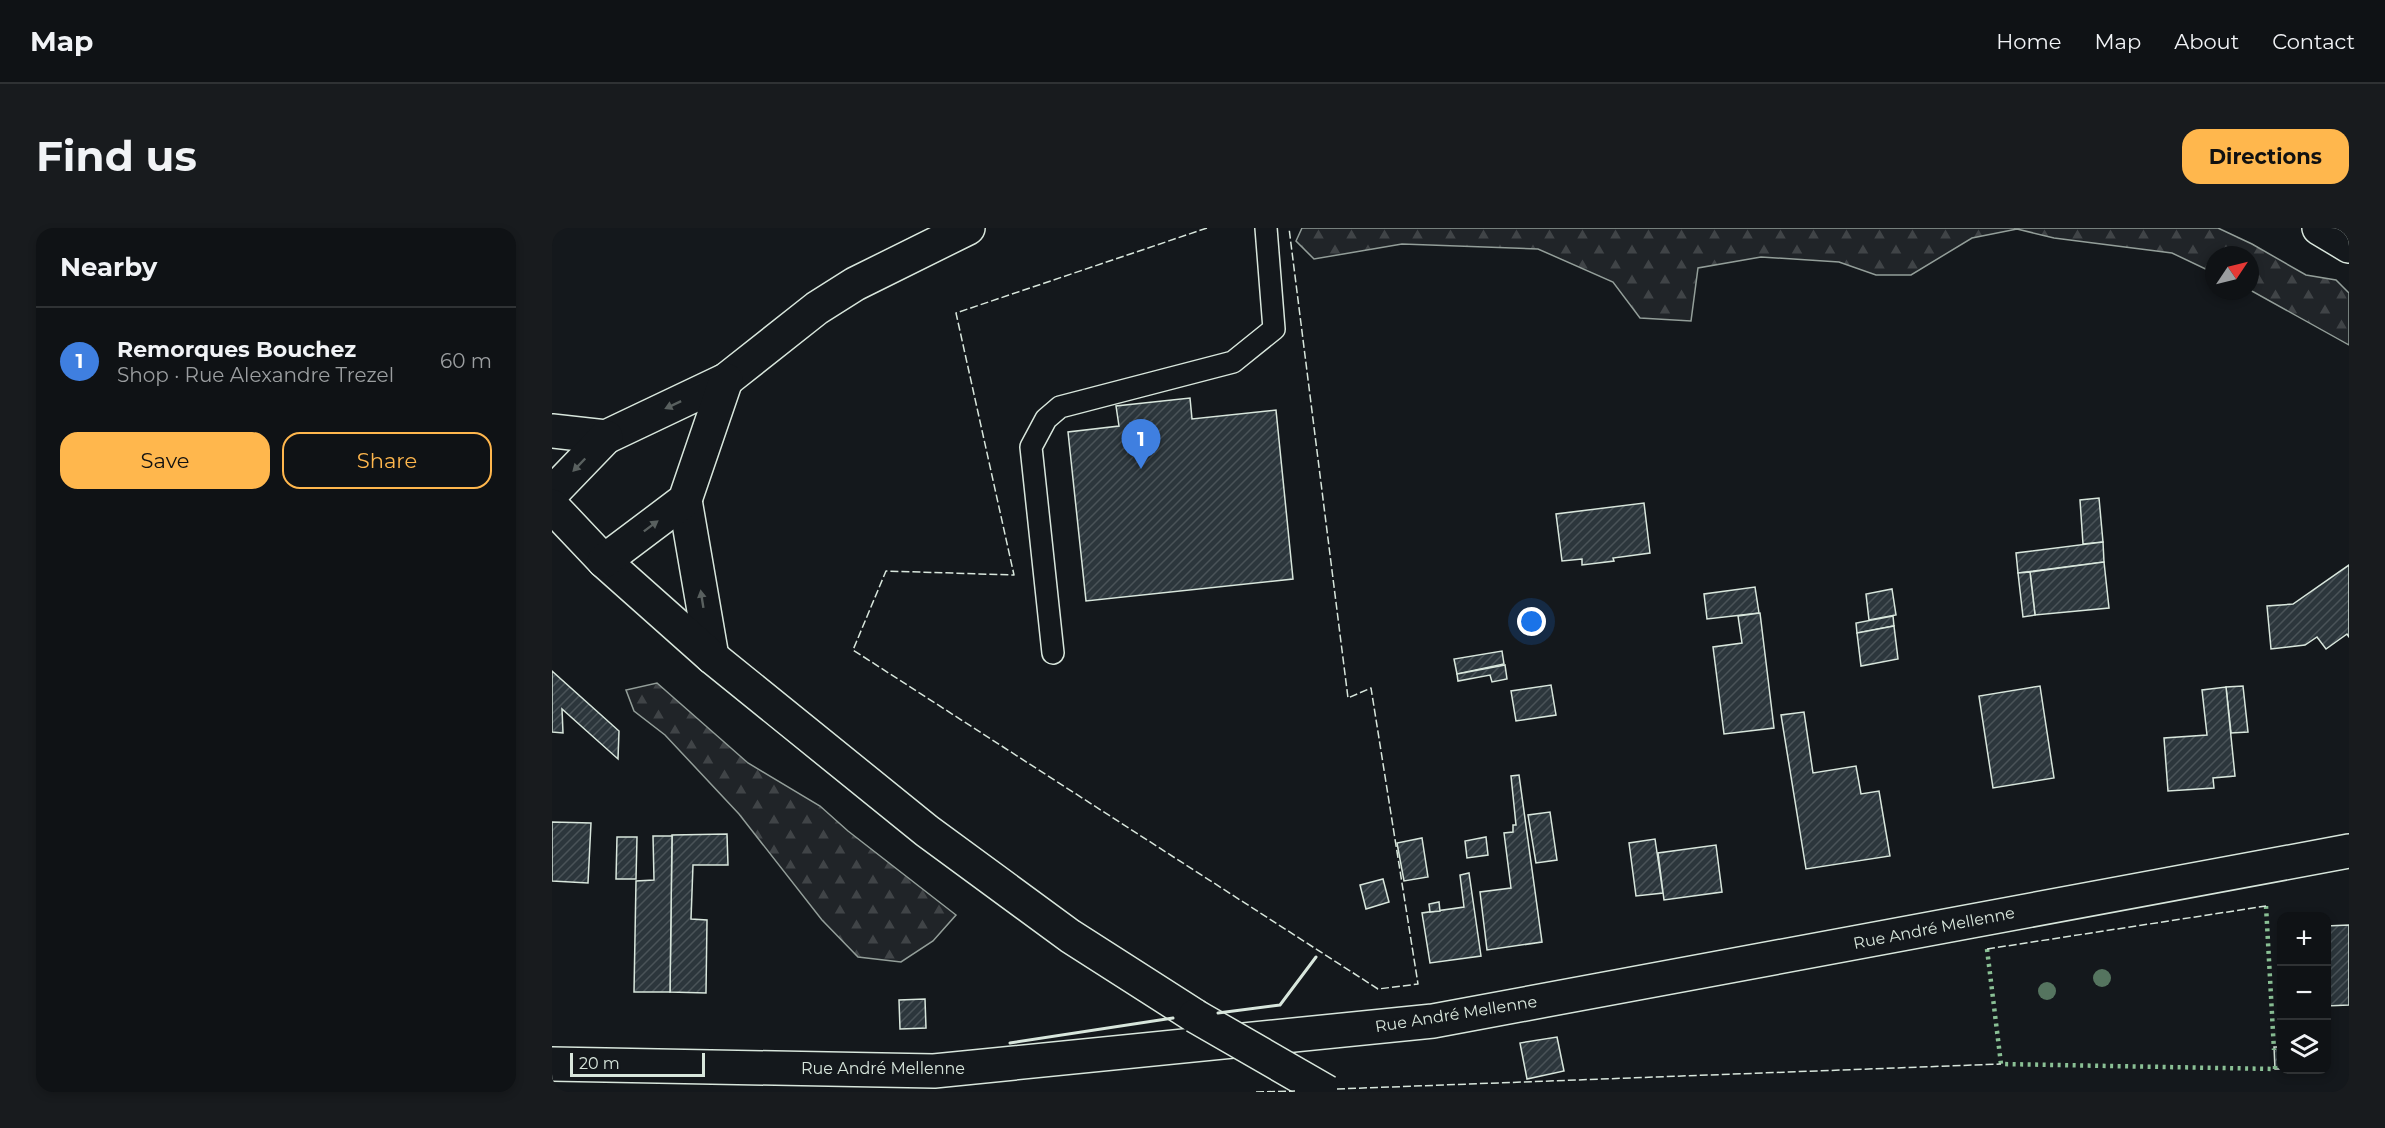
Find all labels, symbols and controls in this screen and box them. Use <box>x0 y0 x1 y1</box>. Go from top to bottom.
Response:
text: Map <box>30 24 93 58</box>
text: Home <box>1996 29 2061 54</box>
text: Map <box>2094 29 2141 54</box>
text: About <box>2174 29 2239 54</box>
text: Contact <box>2272 29 2355 54</box>
button: Directions <box>2182 129 2349 184</box>
text: Find us <box>36 130 197 182</box>
north arrow <box>2205 246 2259 300</box>
text: Nearby <box>60 251 157 283</box>
text: Remorques Bouchez <box>117 336 356 363</box>
text: 1 <box>76 349 83 373</box>
text: 60 m <box>440 349 492 373</box>
text: Shop · Rue Alexandre Trezel <box>117 363 394 387</box>
one-way arrow <box>665 400 682 409</box>
pin: 1 <box>1122 420 1160 469</box>
button: Save <box>60 432 270 489</box>
button: Share <box>282 432 492 489</box>
one-way arrow <box>572 457 586 472</box>
one-way arrow <box>643 519 659 532</box>
one-way arrow <box>697 589 706 608</box>
your location <box>1517 607 1546 636</box>
street label: Rue André Mellenne <box>1852 903 2016 953</box>
map controls <box>2277 912 2331 1074</box>
button: + <box>2277 912 2331 966</box>
button: − <box>2277 966 2331 1020</box>
street label: Rue André Mellenne <box>1374 992 1538 1036</box>
button: layers <box>2277 1020 2331 1074</box>
scale bar <box>570 1050 705 1078</box>
text: 20 m <box>579 1054 620 1073</box>
street label: Rue André Mellenne <box>801 1059 965 1078</box>

